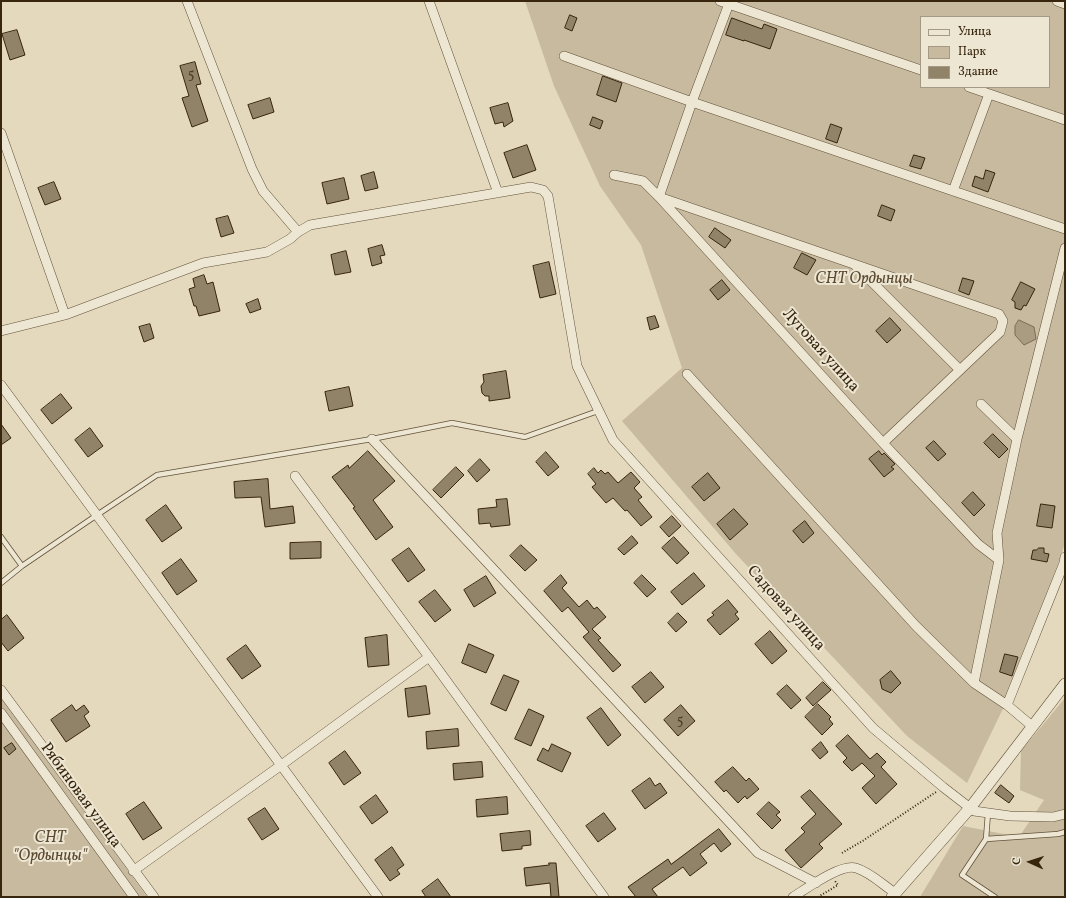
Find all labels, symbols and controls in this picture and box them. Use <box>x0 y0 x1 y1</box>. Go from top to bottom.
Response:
legend <box>920 16 1050 88</box>
text: Улица <box>958 24 991 40</box>
text: Парк <box>958 44 986 60</box>
text: Здание <box>958 64 998 80</box>
house number: 5 <box>188 67 194 83</box>
park label: СНТ Ордынцы <box>815 270 913 290</box>
street label: Луговая улица <box>777 305 863 397</box>
street label: Садовая улица <box>742 562 828 656</box>
house number: 5 <box>677 713 683 729</box>
street label: Рябиновая улица <box>35 740 125 852</box>
park label: СНТ "Ордынцы" <box>13 829 87 867</box>
north arrow <box>1010 842 1050 882</box>
text: С <box>1010 857 1025 865</box>

